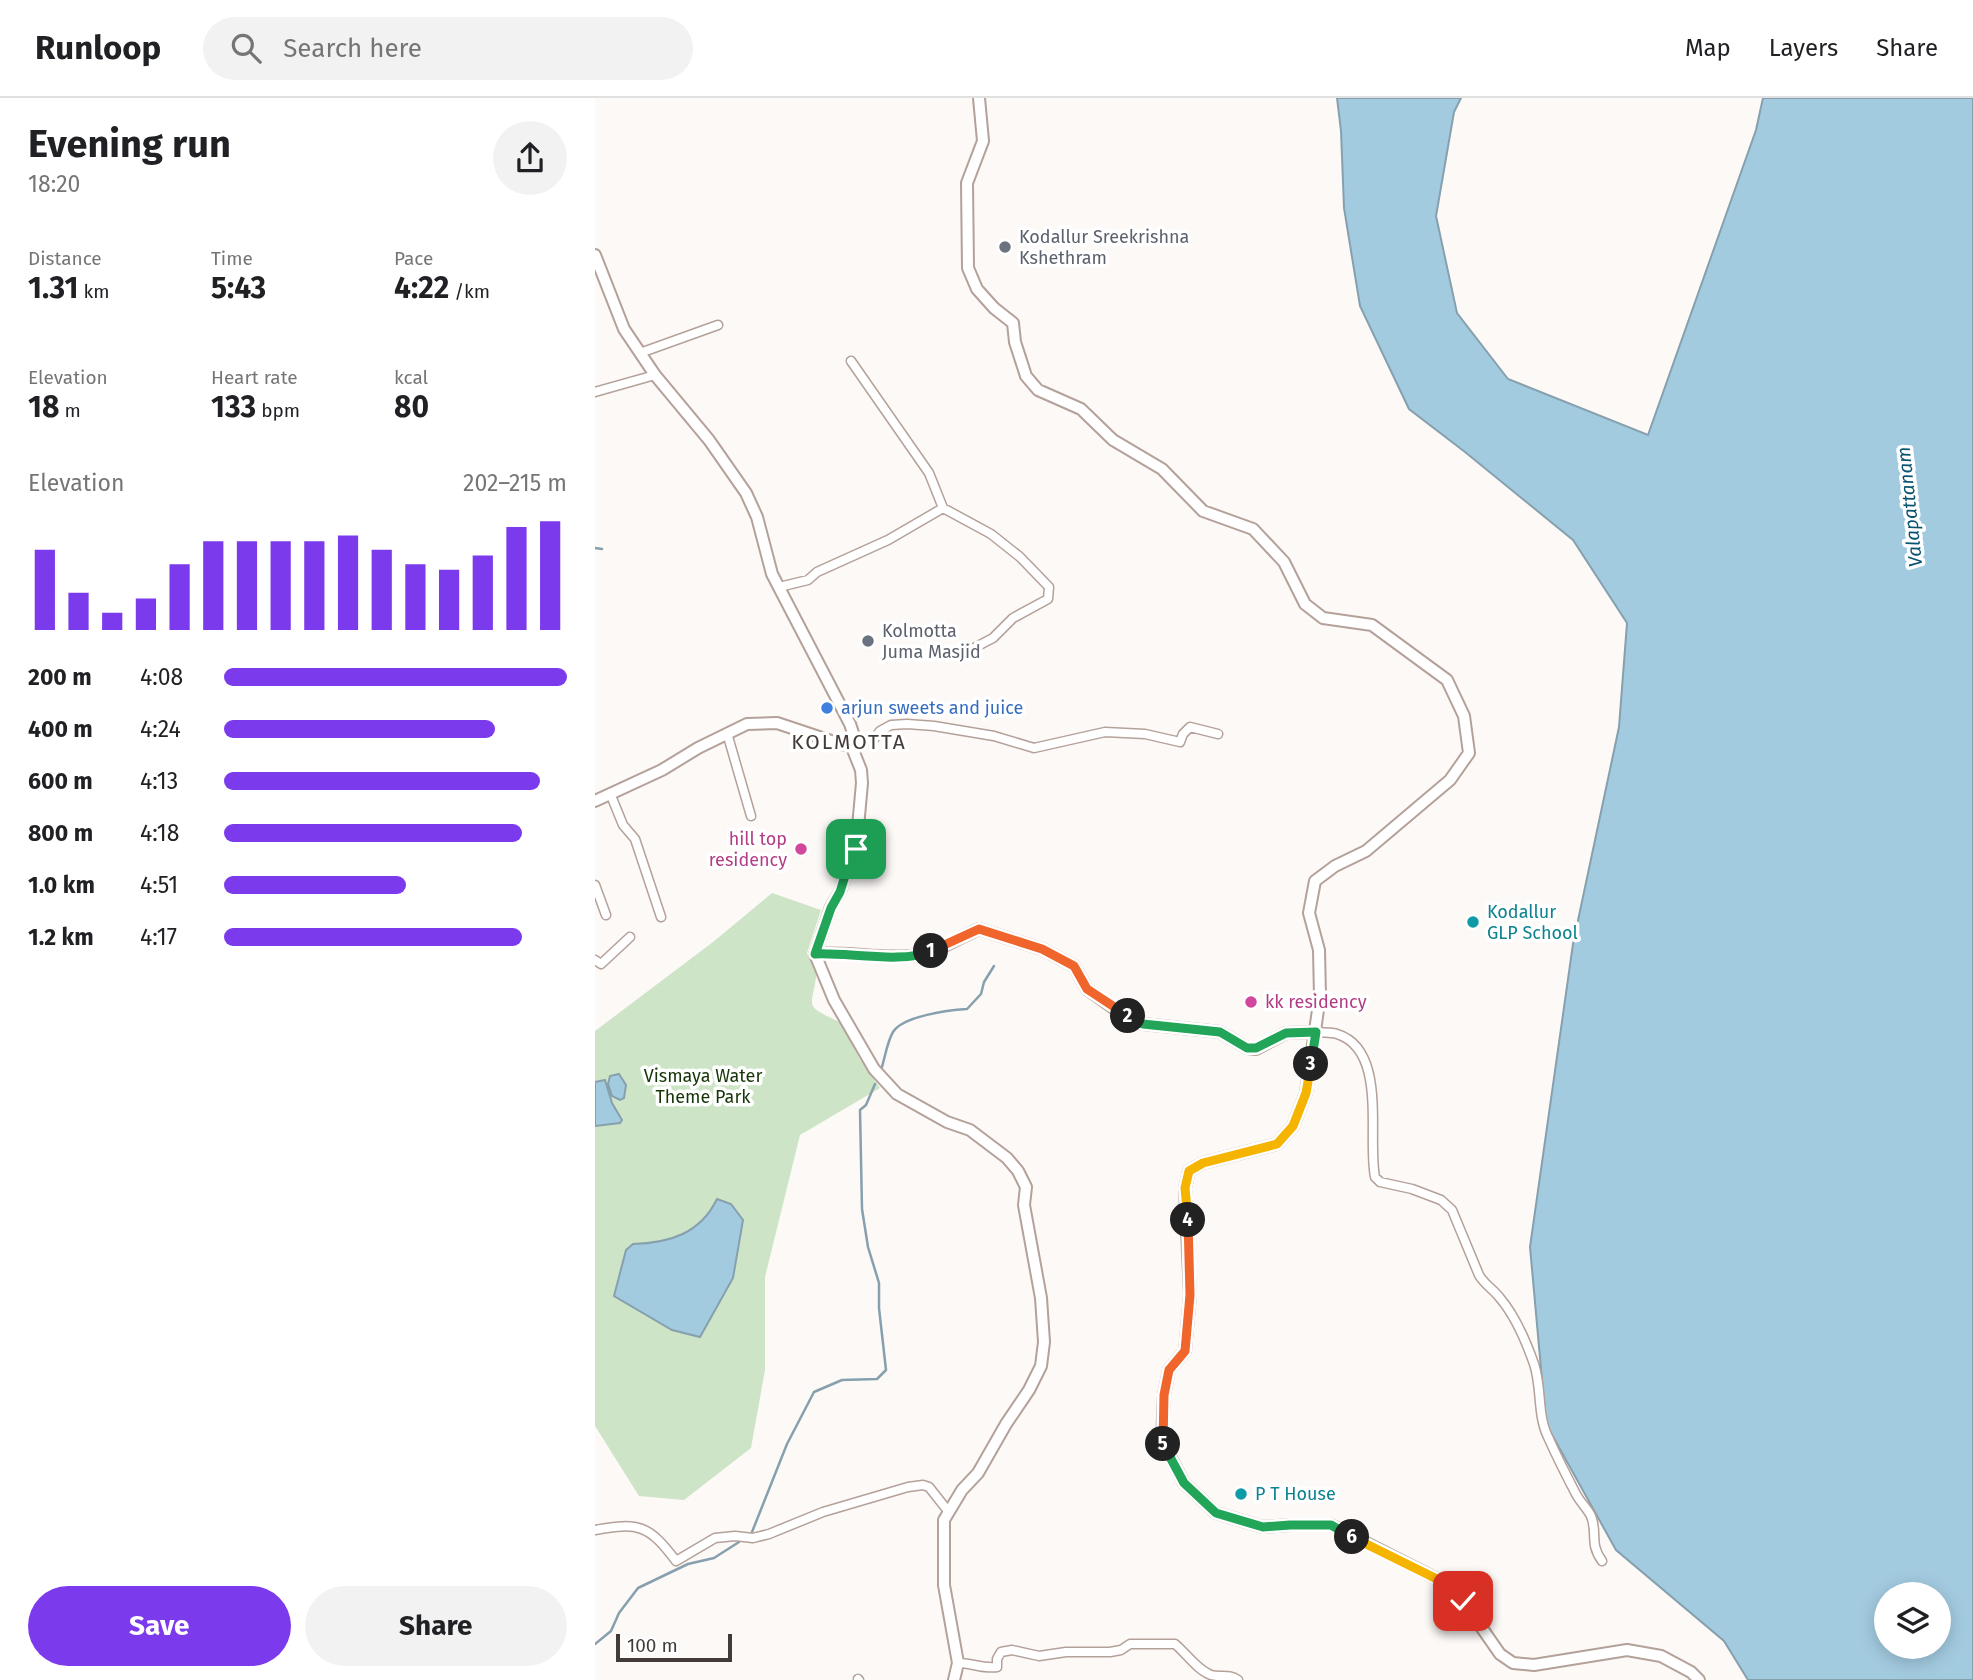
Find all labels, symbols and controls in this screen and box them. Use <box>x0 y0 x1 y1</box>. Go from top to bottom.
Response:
search box <box>203 17 693 80</box>
text: Runloop <box>35 28 161 68</box>
icon: search <box>227 29 265 67</box>
text: Search here <box>283 33 422 64</box>
text: Map <box>1685 34 1731 62</box>
text: Layers <box>1769 34 1838 62</box>
text: Share <box>1876 34 1938 62</box>
text: Evening run <box>28 121 231 167</box>
button: share <box>493 121 567 195</box>
text: 18:20 <box>28 170 80 198</box>
place label: Kodallur Sreekrishna Kshethram <box>1019 226 1189 269</box>
marker: Kodallur Sreekrishna Kshethram <box>997 239 1013 255</box>
text: Distance <box>28 247 102 270</box>
text: Time <box>211 247 253 270</box>
text: Pace <box>394 247 433 270</box>
text: 1.31 <box>28 270 78 306</box>
text: 5:43 <box>211 270 266 306</box>
text: 4:22 <box>394 270 449 306</box>
text: km <box>78 280 110 303</box>
text: /km <box>449 280 490 303</box>
text: Elevation <box>28 366 108 389</box>
text: Heart rate <box>211 366 298 389</box>
text: kcal <box>394 366 428 389</box>
text: 18 <box>28 389 59 425</box>
text: 133 <box>211 389 256 425</box>
text: 80 <box>394 389 429 425</box>
text: m <box>59 399 81 422</box>
text: bpm <box>256 399 300 422</box>
water label: Valapattanam <box>1892 446 1927 568</box>
text: Elevation <box>28 469 124 497</box>
text: 202–215 m <box>463 469 567 497</box>
place label: Kolmotta Juma Masjid <box>882 620 981 663</box>
marker: Kolmotta Juma Masjid <box>860 633 876 649</box>
text: 200 m <box>28 663 92 691</box>
text: 4:08 <box>140 663 183 691</box>
place label: arjun sweets and juice <box>841 697 1023 719</box>
marker: arjun sweets and juice <box>819 700 835 716</box>
text: 400 m <box>28 715 93 743</box>
text: 4:24 <box>140 715 181 743</box>
district label: KOLMOTTA <box>791 729 907 755</box>
text: 600 m <box>28 767 93 795</box>
text: 4:13 <box>140 767 178 795</box>
text: 800 m <box>28 819 93 847</box>
text: 4:18 <box>140 819 179 847</box>
pin <box>826 819 886 879</box>
place label: hill top residency <box>709 828 787 871</box>
icon: arrive <box>837 830 875 868</box>
marker: hill top residency <box>793 841 809 857</box>
text: 1.0 km <box>28 871 95 899</box>
text: 4:51 <box>140 871 178 899</box>
place label: Kodallur GLP School <box>1487 901 1578 944</box>
marker: Kodallur GLP School <box>1465 914 1481 930</box>
text: 1.2 km <box>28 923 94 951</box>
text: 4:17 <box>140 923 177 951</box>
pin: 1 <box>913 934 949 968</box>
text: 1 <box>926 939 935 962</box>
place label: kk residency <box>1265 991 1367 1013</box>
marker: kk residency <box>1243 994 1259 1010</box>
pin: 2 <box>1111 998 1145 1034</box>
text: 2 <box>1123 1004 1132 1027</box>
pin: 3 <box>1293 1046 1329 1082</box>
text: 3 <box>1306 1052 1315 1075</box>
park label: Vismaya Water Theme Park <box>644 1065 762 1108</box>
pin: 4 <box>1171 1202 1205 1238</box>
text: 4 <box>1182 1208 1193 1231</box>
pin: 5 <box>1145 1426 1181 1462</box>
text: 5 <box>1157 1432 1168 1455</box>
place label: P T House <box>1255 1483 1336 1505</box>
marker: P T House <box>1233 1486 1249 1502</box>
pin: 6 <box>1335 1520 1369 1554</box>
text: 6 <box>1346 1525 1357 1548</box>
pin <box>1433 1571 1493 1631</box>
icon: check <box>1444 1582 1482 1620</box>
map controls <box>1874 1582 1951 1659</box>
button: layers <box>1874 1582 1951 1659</box>
button: Save <box>28 1586 291 1666</box>
button: Share <box>305 1586 567 1666</box>
scale bar <box>616 1631 731 1663</box>
text: 100 m <box>627 1634 678 1657</box>

